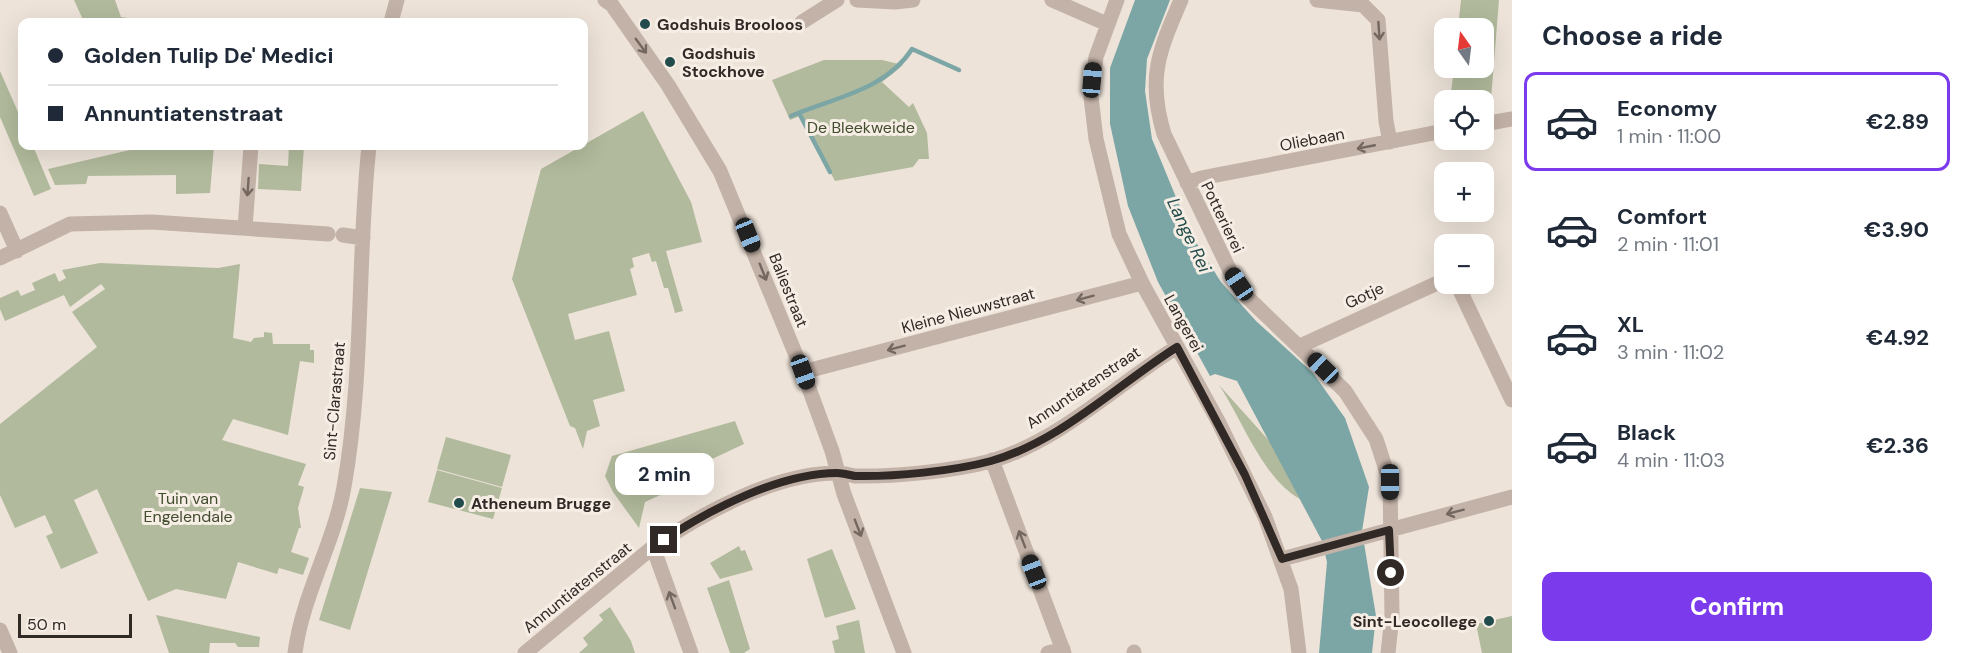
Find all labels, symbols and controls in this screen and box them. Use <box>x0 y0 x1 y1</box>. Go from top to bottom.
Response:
place label: Godshuis Brooloos <box>657 14 803 35</box>
marker: Godshuis Brooloos <box>638 17 652 31</box>
north arrow <box>1434 18 1494 78</box>
map controls <box>1434 18 1494 294</box>
text: Choose a ride <box>1542 18 1723 53</box>
one-way arrow <box>1374 21 1385 41</box>
one-way arrow <box>635 37 647 53</box>
text: Golden Tulip De' Medici <box>84 41 334 70</box>
place label: Godshuis Stockhove <box>682 43 765 82</box>
marker: Godshuis Stockhove <box>663 55 677 69</box>
car <box>1081 61 1103 99</box>
button: locate <box>1434 90 1494 150</box>
text: Economy <box>1617 94 1717 123</box>
icon: car <box>1545 95 1599 149</box>
text: Annuntiatenstraat <box>84 99 283 128</box>
text: €2.89 <box>1866 107 1929 136</box>
park label: De Bleekweide <box>807 117 915 138</box>
street label: Oliebaan <box>1278 123 1346 156</box>
text: 1 min · 11:00 <box>1617 123 1721 149</box>
one-way arrow <box>1357 142 1377 153</box>
button: + <box>1434 162 1494 222</box>
one-way arrow <box>242 176 253 196</box>
street label: Potterierei <box>1196 178 1249 256</box>
water label: Lange Rei <box>1161 194 1217 277</box>
text: Comfort <box>1617 202 1707 231</box>
icon: car <box>1545 203 1599 257</box>
car <box>733 215 763 255</box>
text: €3.90 <box>1864 215 1929 244</box>
text: 2 min · 11:01 <box>1617 231 1719 257</box>
button: − <box>1434 234 1494 294</box>
street label: Baliestraat <box>764 250 813 330</box>
one-way arrow <box>758 262 769 281</box>
car <box>1221 264 1257 304</box>
street label: Gotje <box>1341 277 1387 314</box>
street label: Kleine Nieuwstraat <box>899 283 1037 338</box>
street label: Langerei <box>1159 291 1208 356</box>
one-way arrow <box>1076 293 1095 304</box>
text: XL <box>1617 310 1644 339</box>
icon: car <box>1545 311 1599 365</box>
text: €4.92 <box>1866 323 1929 352</box>
text: 3 min · 11:02 <box>1617 339 1724 365</box>
street label: Sint-Clarastraat <box>319 341 350 461</box>
street label: Annuntiatenstraat <box>1022 341 1145 433</box>
one-way arrow <box>887 342 906 354</box>
car <box>1304 349 1342 387</box>
car <box>788 352 818 392</box>
text: Black <box>1617 418 1676 447</box>
icon: car <box>1545 419 1599 473</box>
text: €2.36 <box>1866 431 1929 460</box>
text: 4 min · 11:03 <box>1617 447 1725 473</box>
callout: 2 min <box>614 453 714 495</box>
text: 2 min <box>638 461 691 487</box>
car <box>1381 464 1399 500</box>
park label: Tuin van Engelendale <box>143 488 233 527</box>
place label: Atheneum Brugge <box>471 493 611 514</box>
marker: Atheneum Brugge <box>452 496 466 510</box>
one-way arrow <box>1446 507 1465 518</box>
one-way arrow <box>853 519 864 537</box>
route end <box>650 526 677 553</box>
one-way arrow <box>1016 530 1027 549</box>
street label: Annuntiatenstraat <box>519 537 636 638</box>
car <box>1019 552 1049 592</box>
route start <box>1377 559 1404 586</box>
button: Confirm <box>1542 572 1932 641</box>
one-way arrow <box>665 591 676 610</box>
scale bar <box>18 611 132 638</box>
place label: Sint-Leocollege <box>1353 611 1477 632</box>
text: 50 m <box>27 614 66 635</box>
marker: Sint-Leocollege <box>1482 614 1496 628</box>

